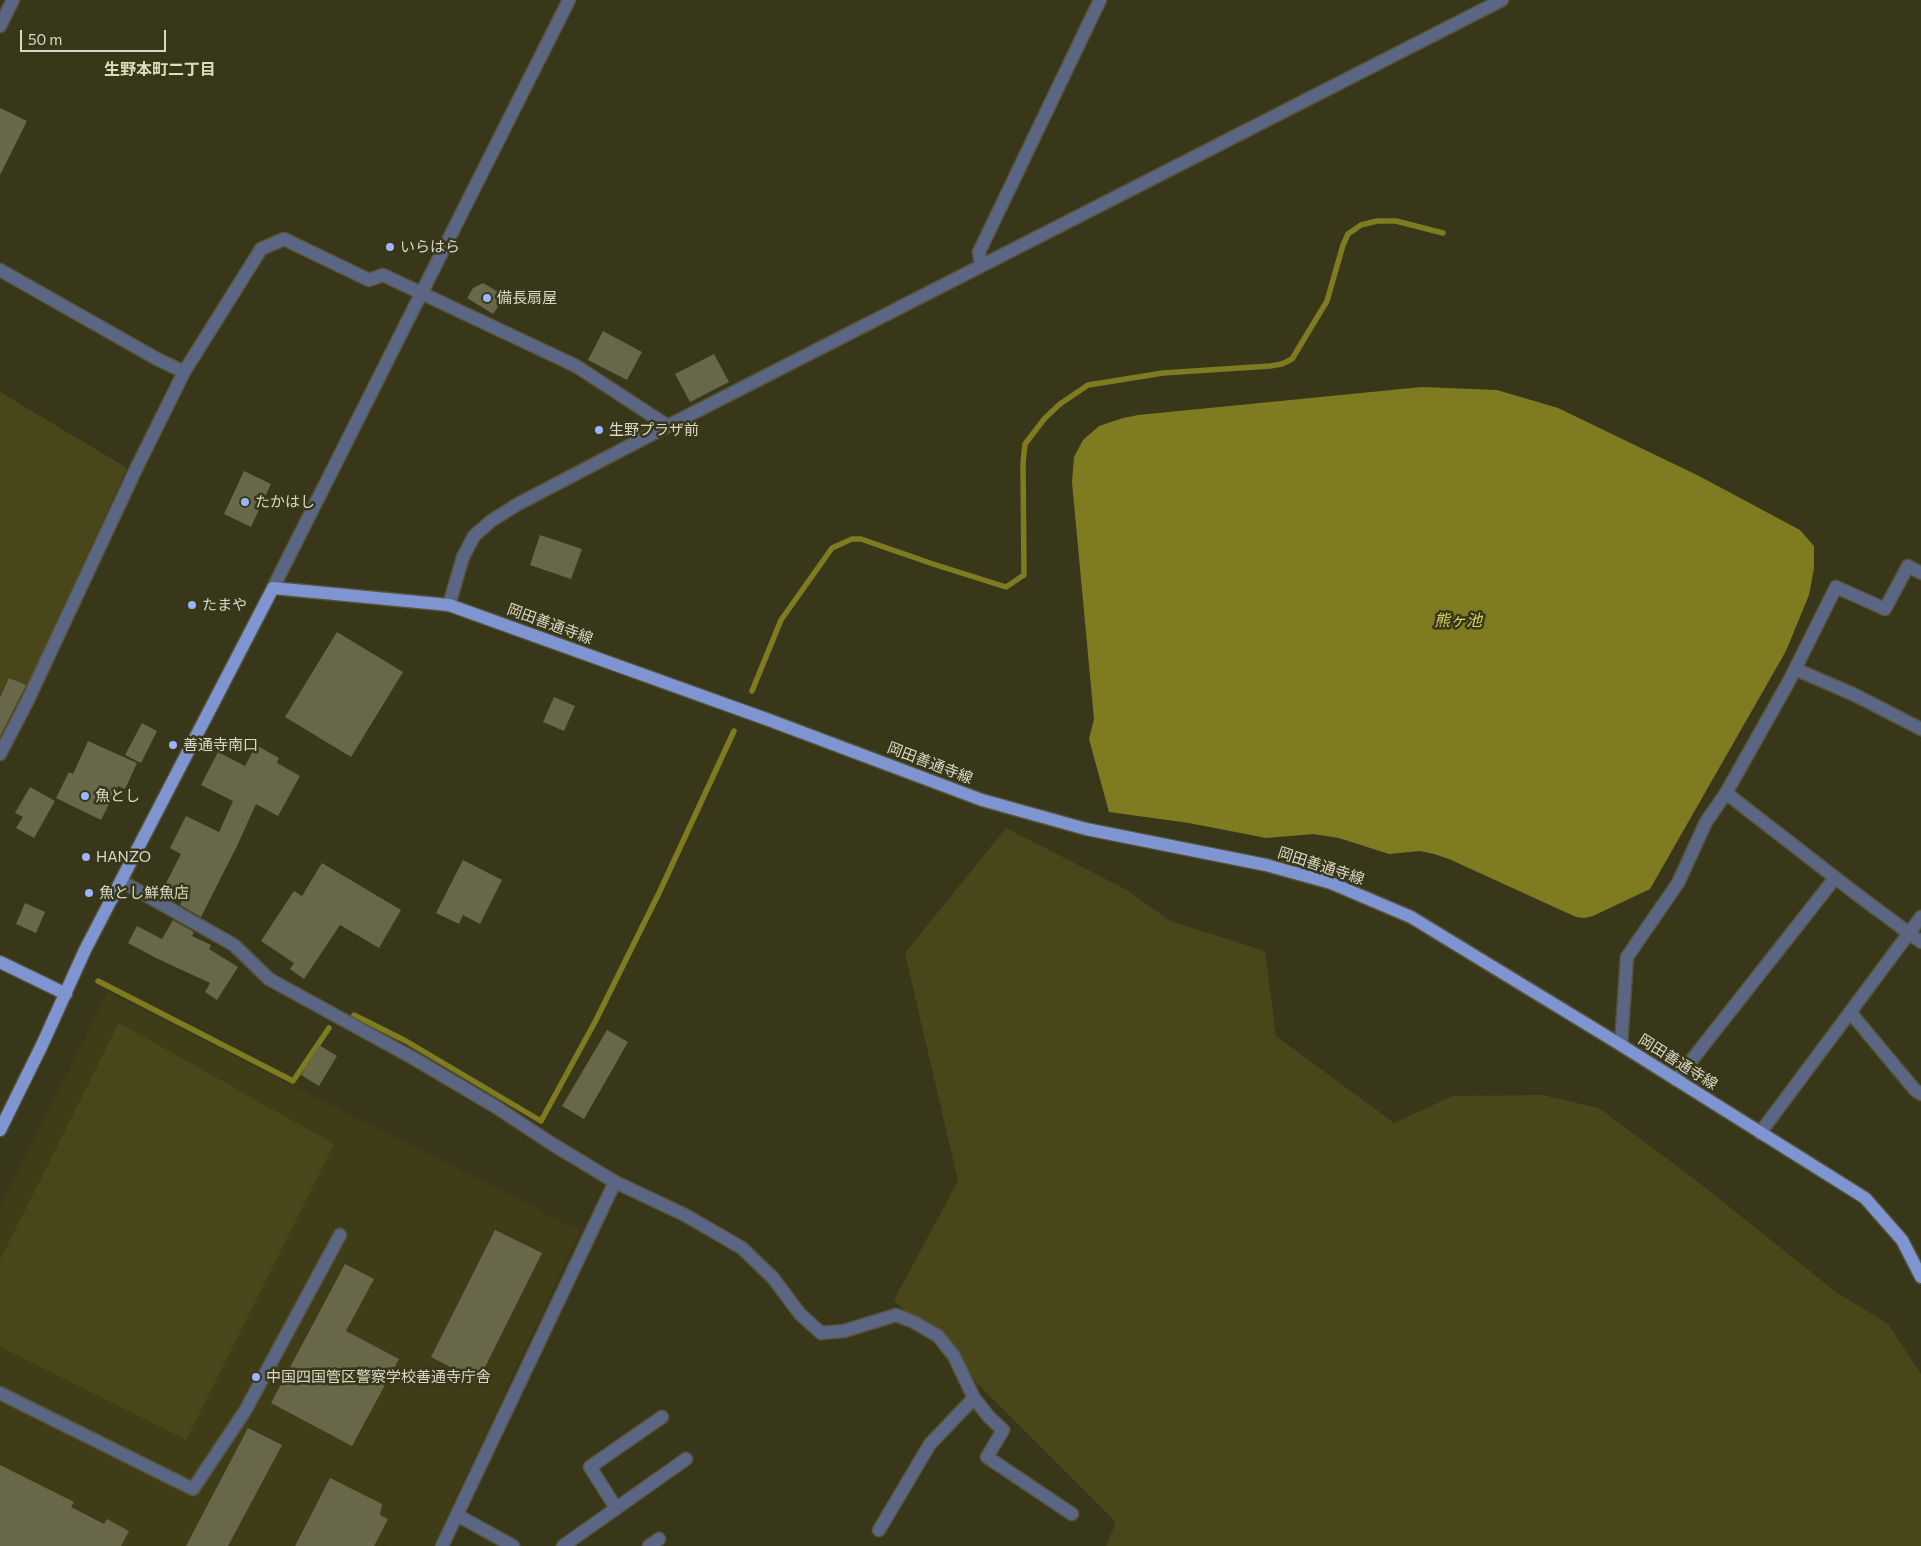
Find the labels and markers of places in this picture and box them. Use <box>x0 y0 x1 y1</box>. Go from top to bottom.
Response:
place label: いらはら <box>400 238 460 256</box>
marker: いらはら <box>384 241 396 253</box>
place label: 備長扇屋 <box>497 289 557 307</box>
marker: 備長扇屋 <box>481 292 493 304</box>
place label: 生野プラザ前 <box>609 421 699 439</box>
marker: 生野プラザ前 <box>593 424 605 436</box>
place label: たかはし <box>255 493 315 511</box>
marker: たかはし <box>239 496 251 508</box>
place label: たまや <box>202 596 247 614</box>
marker: たまや <box>186 599 198 611</box>
place label: 善通寺南口 <box>183 736 258 754</box>
marker: 善通寺南口 <box>167 739 179 751</box>
place label: 魚とし <box>95 787 140 805</box>
marker: 魚とし <box>79 790 91 802</box>
place label: HANZO <box>96 848 151 866</box>
marker: HANZO <box>80 851 92 863</box>
place label: 魚とし鮮魚店 <box>99 884 189 902</box>
marker: 魚とし鮮魚店 <box>83 887 95 899</box>
place label: 中国四国管区警察学校善通寺庁舎 <box>266 1368 491 1386</box>
marker: 中国四国管区警察学校善通寺庁舎 <box>250 1371 262 1383</box>

